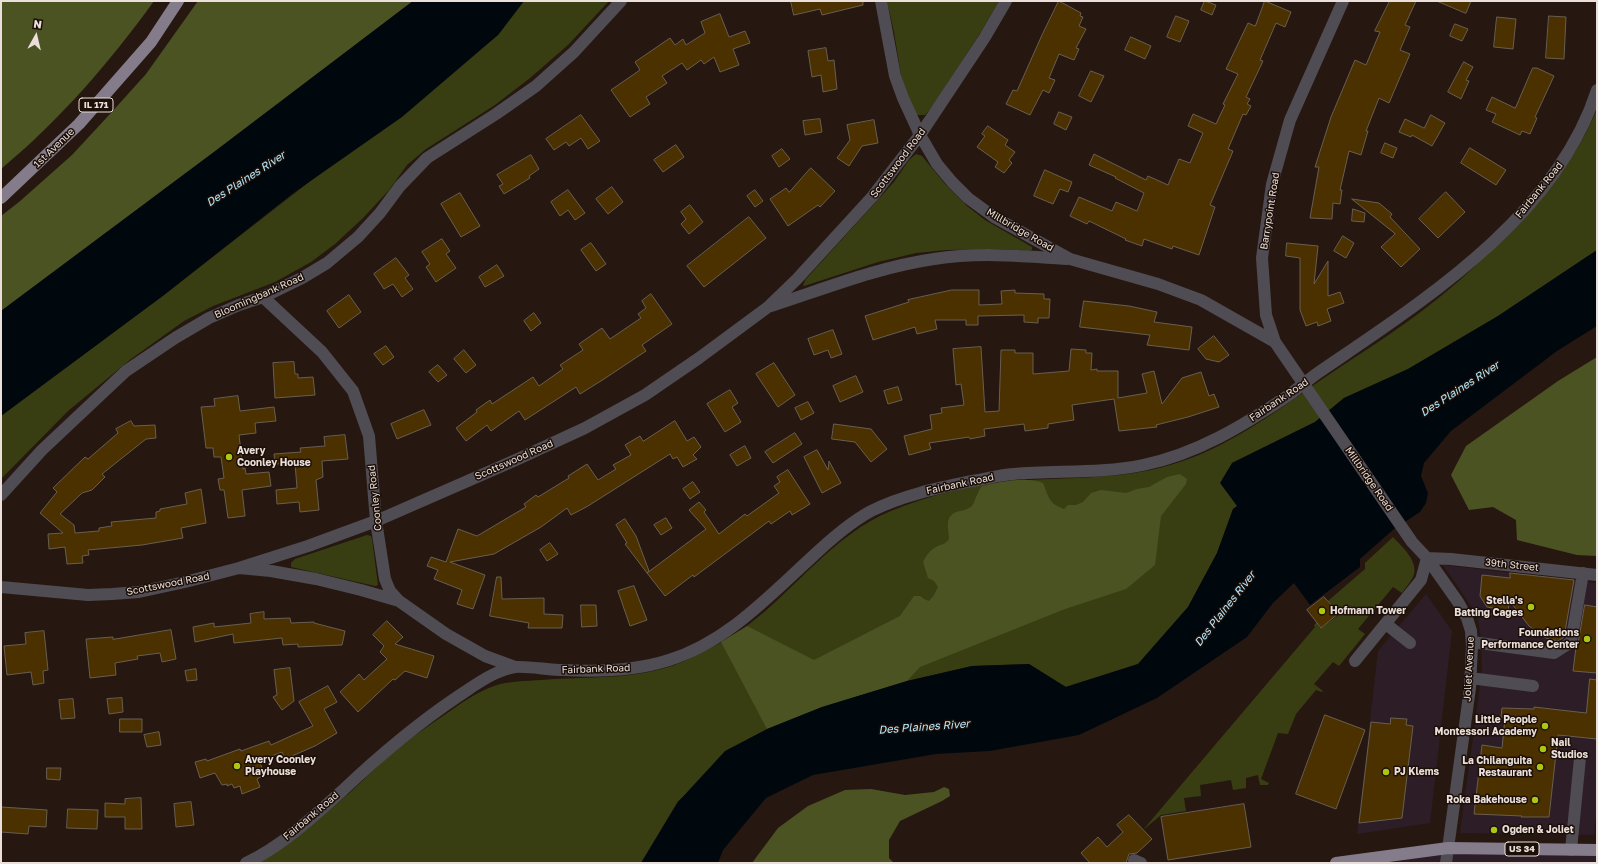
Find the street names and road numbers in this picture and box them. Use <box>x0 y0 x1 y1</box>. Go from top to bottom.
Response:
road number: IL 171 <box>79 98 113 112</box>
street label: 1st Avenue <box>31 126 77 170</box>
street label: Scottswood Road <box>868 126 928 200</box>
street label: Fairbank Road <box>1513 160 1565 220</box>
street label: Barrypoint Road <box>1258 172 1282 250</box>
street label: Millbridge Road <box>984 206 1056 254</box>
street label: Bloomingbank Road <box>213 271 305 321</box>
street label: Fairbank Road <box>1247 376 1311 424</box>
street label: Scottswood Road <box>473 437 555 483</box>
street label: Millbridge Road <box>1342 445 1396 513</box>
street label: Coonley Road <box>366 464 384 532</box>
street label: Fairbank Road <box>925 471 995 497</box>
street label: 39th Street <box>1484 556 1540 574</box>
street label: Scottswood Road <box>126 570 210 598</box>
street label: Joliet Avenue <box>1461 636 1477 702</box>
street label: Fairbank Road <box>562 662 630 676</box>
street label: Fairbank Road <box>281 789 341 843</box>
road number: US 34 <box>1505 842 1539 856</box>

